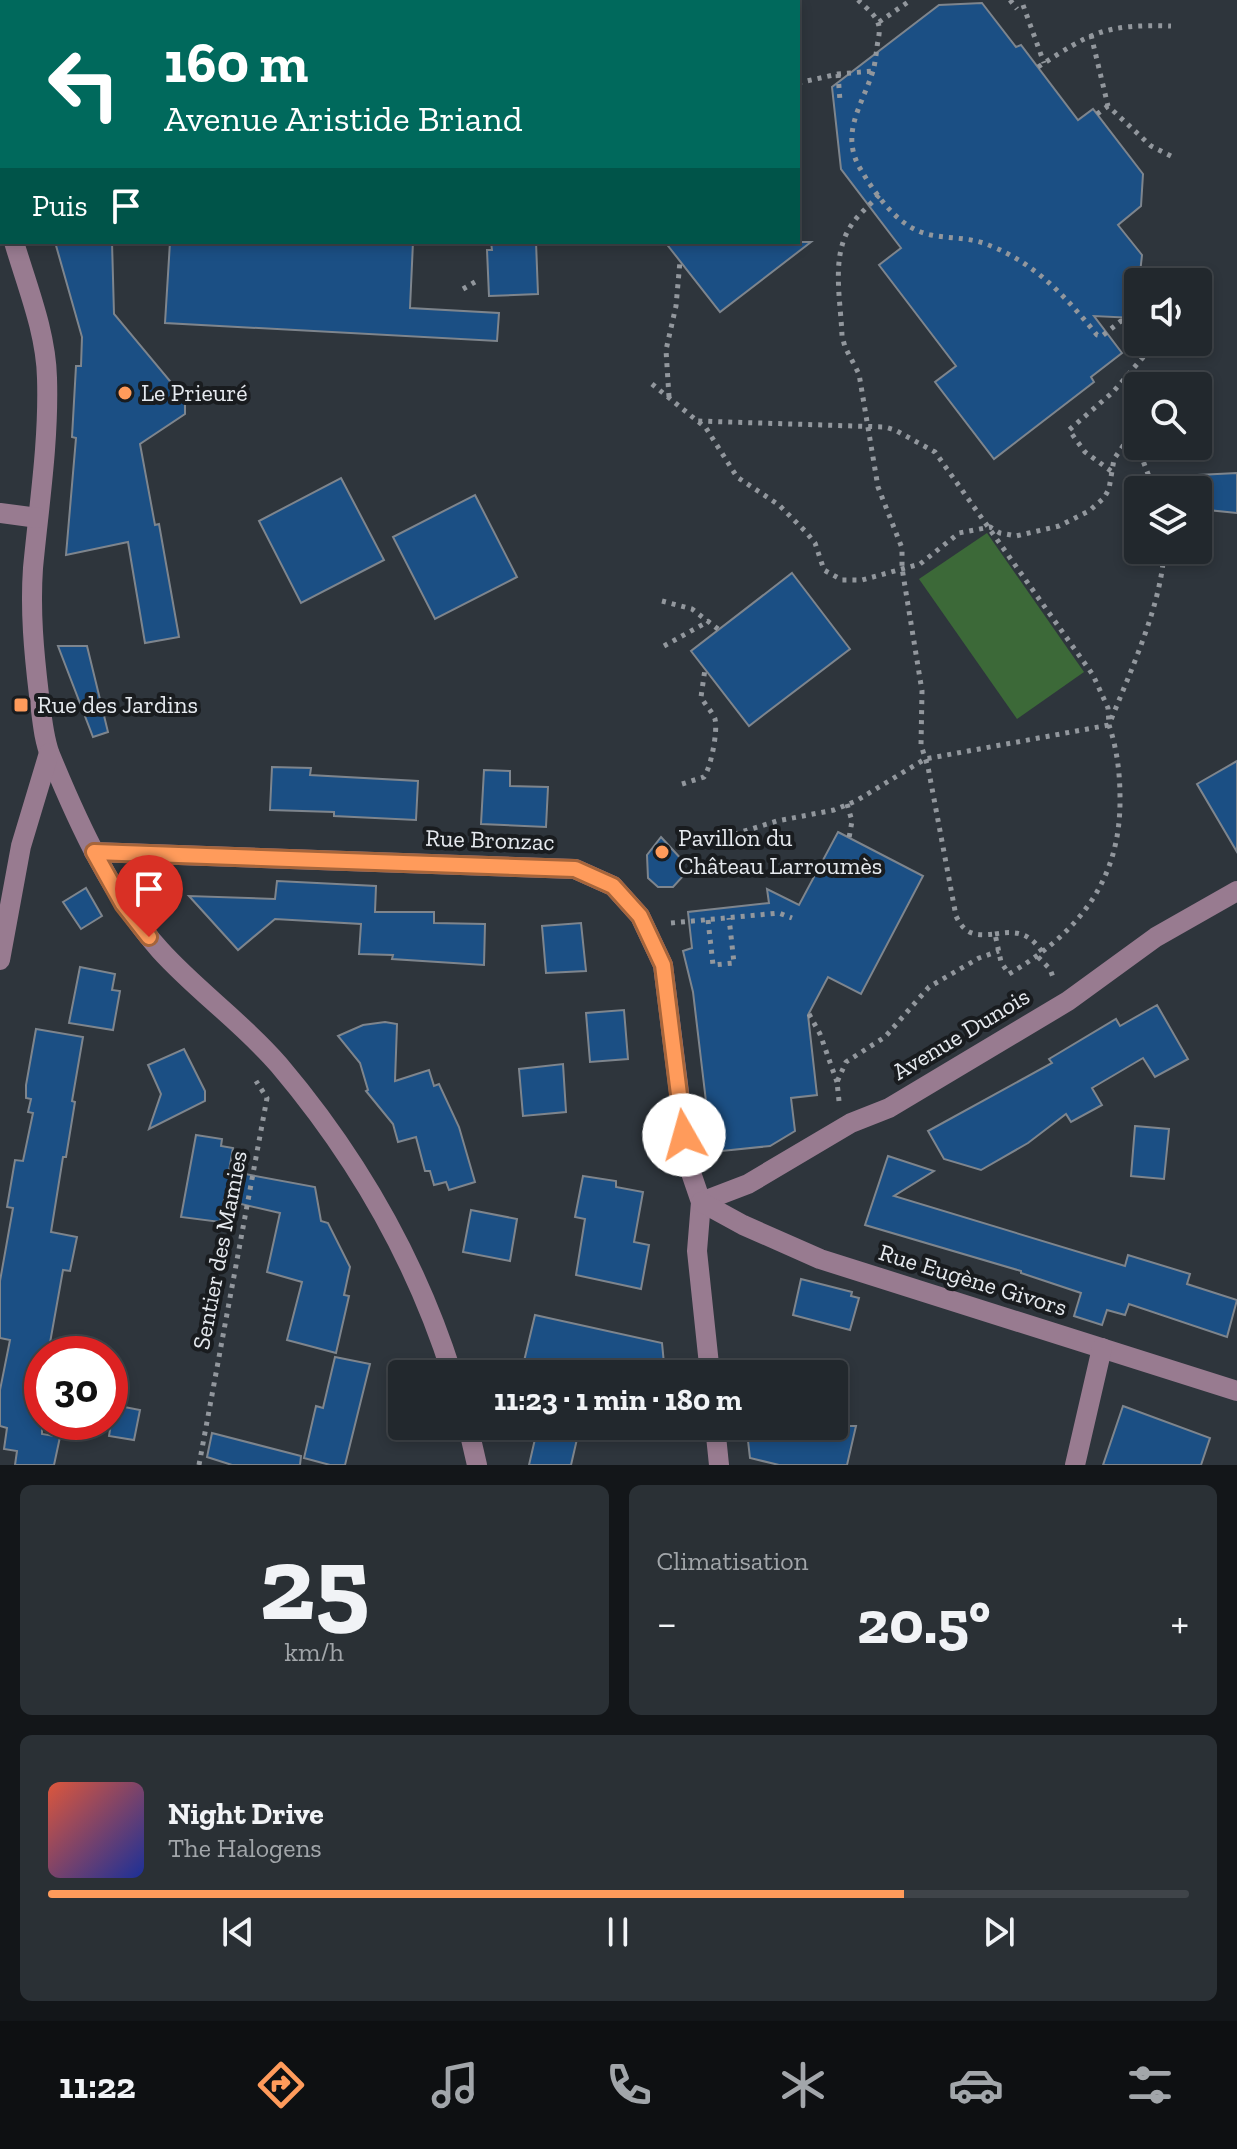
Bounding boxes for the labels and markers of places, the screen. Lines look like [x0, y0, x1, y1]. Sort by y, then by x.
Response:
place label: Le Prieuré [141, 378, 248, 407]
marker: Le Prieuré [116, 384, 134, 402]
place label: Rue des Jardins [37, 690, 198, 719]
marker: Rue des Jardins [12, 696, 30, 714]
place label: Pavillon du Château Larroumès [678, 823, 882, 880]
marker: Pavillon du Château Larroumès [653, 843, 671, 861]
pin [115, 855, 183, 937]

